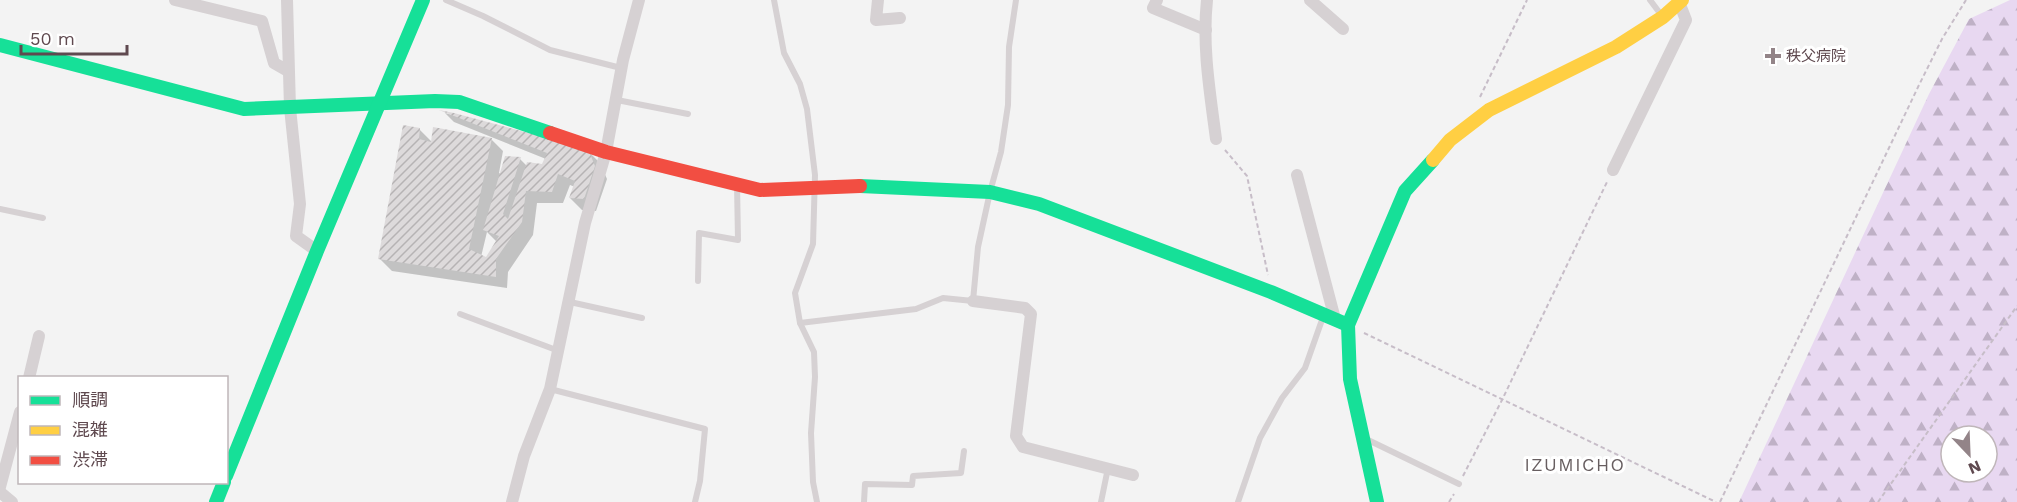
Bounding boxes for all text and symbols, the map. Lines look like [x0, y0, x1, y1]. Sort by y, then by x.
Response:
scale bar [21, 18, 128, 56]
text: 50 m [30, 28, 75, 49]
marker: 秩父病院 [1764, 47, 1782, 65]
place label: 秩父病院 [1786, 47, 1846, 65]
legend [18, 376, 228, 484]
text: 順調 [72, 389, 108, 410]
text: 混雑 [72, 419, 108, 440]
north arrow [1939, 424, 1999, 484]
text: 渋滞 [72, 449, 108, 470]
district label: IZUMICHO [1524, 454, 1626, 475]
text: N [1965, 456, 1984, 478]

